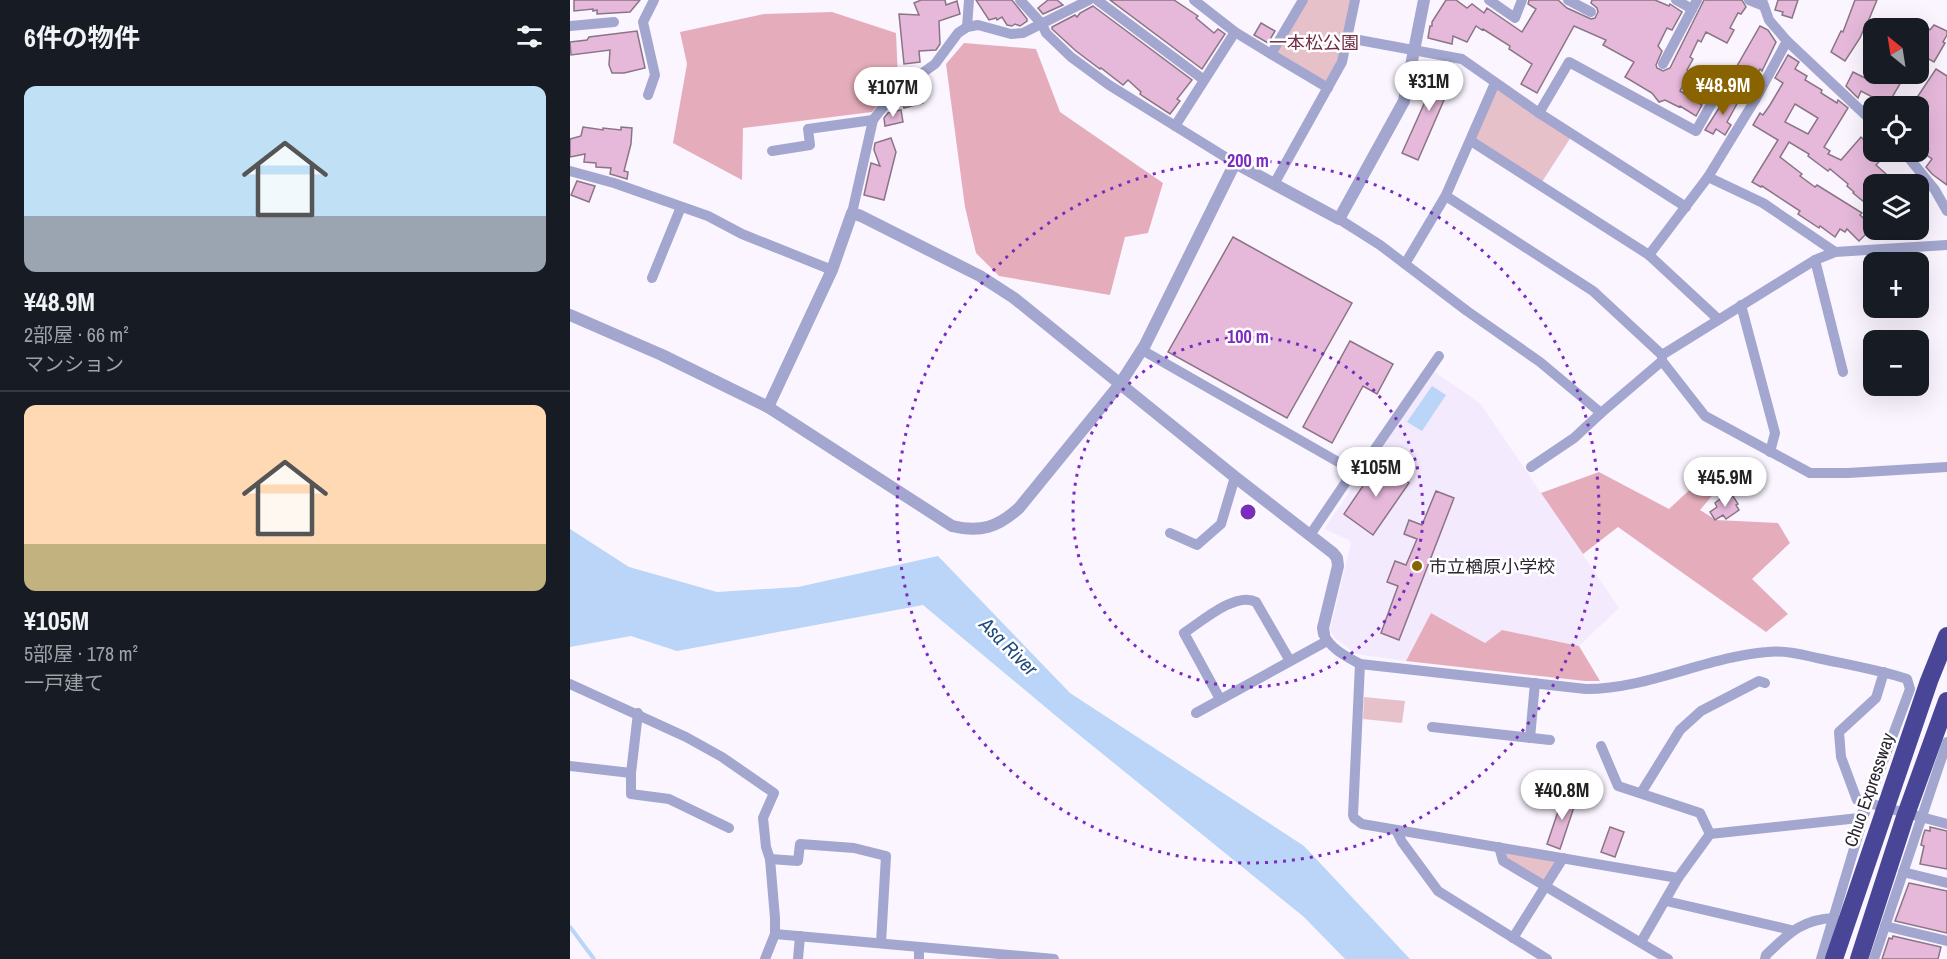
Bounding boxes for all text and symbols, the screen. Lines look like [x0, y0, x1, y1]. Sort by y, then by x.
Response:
north arrow [1863, 18, 1929, 84]
map controls [1863, 18, 1929, 396]
text: 6件の物件 [24, 20, 140, 55]
icon: filters [513, 20, 546, 53]
park label: 一本松公園 [1269, 30, 1359, 55]
pin: ¥31M [1393, 61, 1465, 112]
pin: ¥48.9M [1674, 65, 1772, 116]
pin: ¥107M [851, 67, 935, 118]
text: ¥31M [1408, 67, 1450, 94]
text: ¥48.9M [1696, 71, 1750, 98]
text: ¥107M [868, 73, 918, 100]
button: locate [1863, 96, 1929, 162]
icon: home [231, 125, 339, 233]
text: 200 m [1227, 148, 1269, 173]
button: layers [1863, 174, 1929, 240]
button: + [1863, 252, 1929, 318]
text: ¥48.9M [24, 284, 95, 319]
text: 2部屋 · 66 m² [24, 321, 129, 348]
text: 100 m [1227, 324, 1269, 349]
button: − [1863, 330, 1929, 396]
text: マンション [24, 350, 124, 377]
icon: home [231, 444, 339, 552]
pin: ¥105M [1334, 447, 1418, 498]
text: ¥105M [1351, 453, 1401, 480]
pin: ¥45.9M [1676, 457, 1774, 508]
text: ¥45.9M [1698, 463, 1752, 490]
centre of rings [1238, 502, 1258, 522]
place label: 市立楢原小学校 [1429, 554, 1555, 579]
marker: 市立楢原小学校 [1410, 559, 1424, 573]
text: ¥105M [24, 603, 89, 638]
water label: Asa River [973, 610, 1044, 681]
text: 5部屋 · 178 m² [24, 640, 138, 667]
text: 一戸建て [24, 669, 104, 696]
street label: Chuo Expressway [1838, 729, 1900, 850]
pin: ¥40.8M [1513, 770, 1611, 821]
text: ¥40.8M [1535, 776, 1589, 803]

